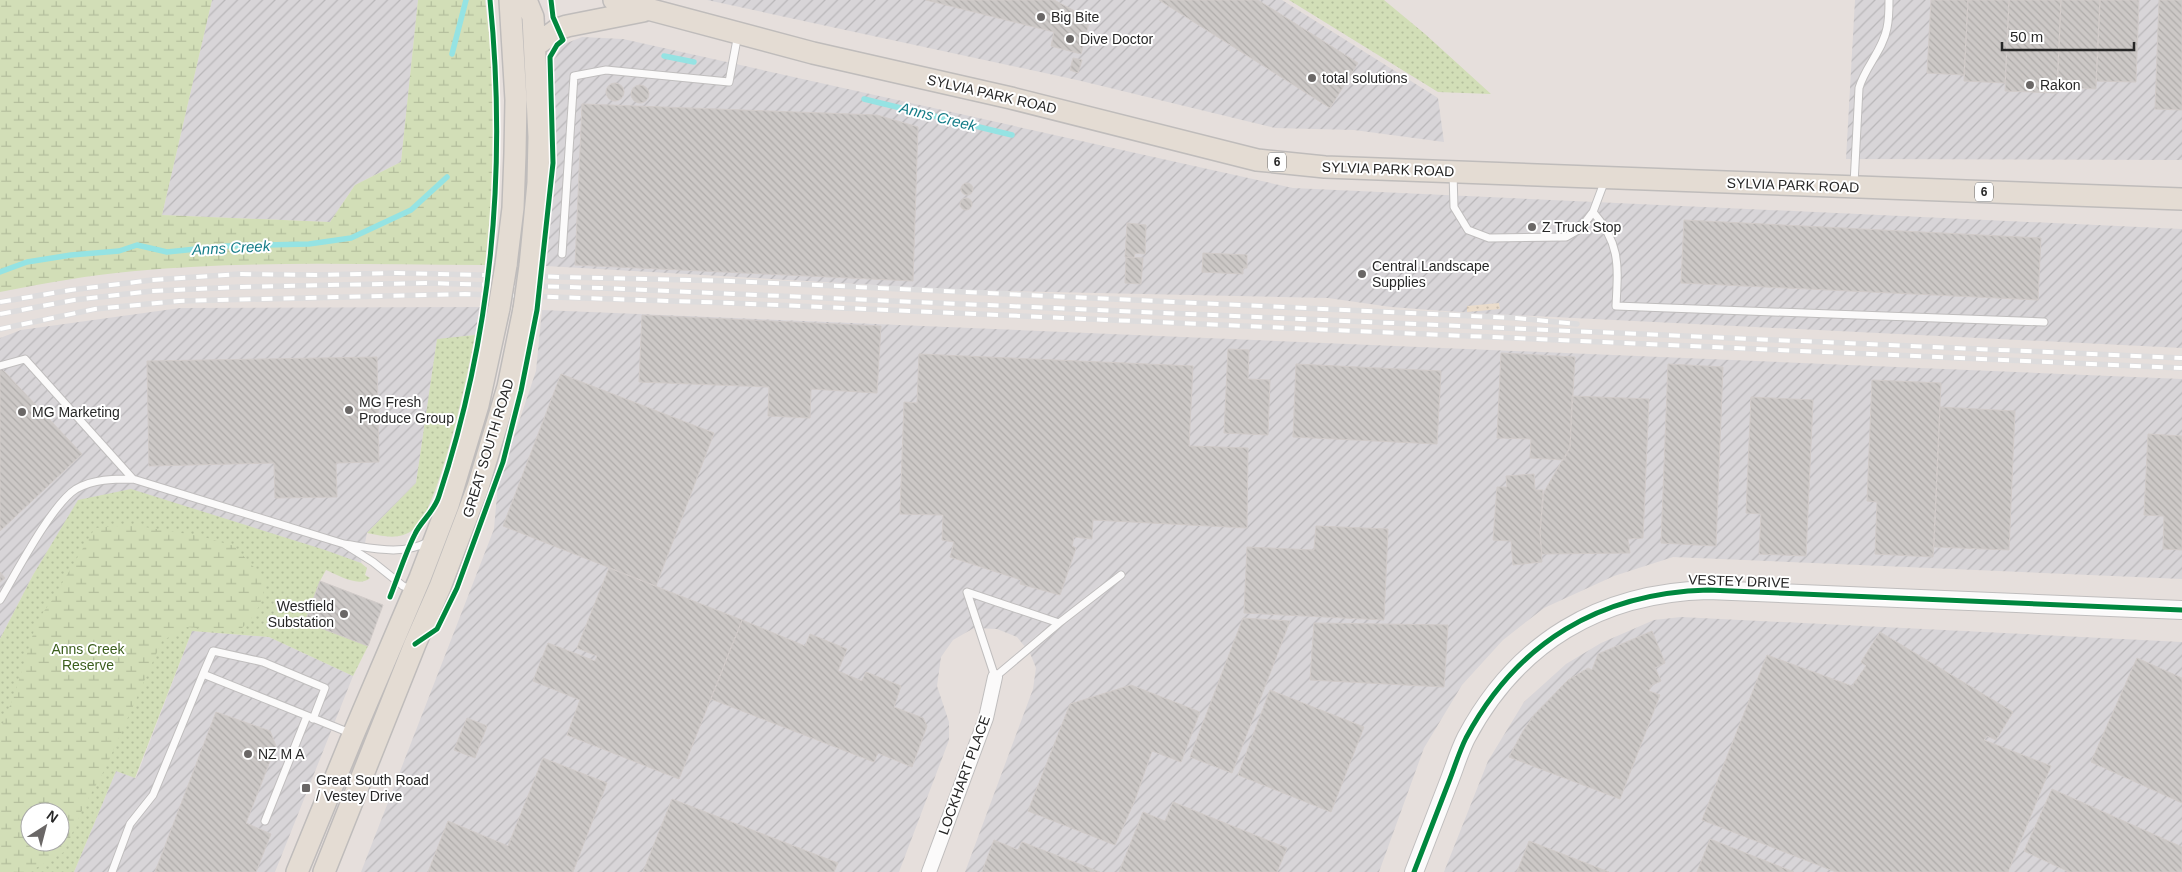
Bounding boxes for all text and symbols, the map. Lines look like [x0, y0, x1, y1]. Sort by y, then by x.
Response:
place label: Big Bite [1051, 9, 1099, 25]
marker: Big Bite [1035, 11, 1047, 23]
scale bar [2002, 20, 2134, 52]
text: 50 m [2010, 28, 2043, 45]
place label: Dive Doctor [1080, 31, 1153, 47]
marker: Dive Doctor [1064, 33, 1076, 45]
place label: total solutions [1322, 70, 1408, 86]
street label: SYLVIA PARK ROAD [926, 71, 1058, 117]
marker: total solutions [1306, 72, 1318, 84]
place label: Rakon [2040, 77, 2080, 93]
marker: Rakon [2024, 79, 2036, 91]
water label: Anns Creek [897, 99, 980, 135]
road number: 6 [1268, 152, 1286, 172]
street label: SYLVIA PARK ROAD [1321, 159, 1455, 179]
street label: SYLVIA PARK ROAD [1726, 175, 1860, 195]
road number: 6 [1975, 182, 1993, 202]
place label: Z Truck Stop [1542, 219, 1622, 235]
marker: Z Truck Stop [1526, 221, 1538, 233]
water label: Anns Creek [190, 237, 272, 258]
place label: Central Landscape Supplies [1372, 258, 1490, 290]
marker: Central Landscape Supplies [1356, 268, 1368, 280]
street label: GREAT SOUTH ROAD [459, 377, 517, 519]
place label: MG Fresh Produce Group [359, 394, 454, 426]
place label: MG Marketing [32, 404, 120, 420]
marker: MG Fresh Produce Group [343, 404, 355, 416]
marker: MG Marketing [16, 406, 28, 418]
street label: VESTEY DRIVE [1688, 571, 1790, 591]
place label: Westfield Substation [268, 598, 334, 630]
marker: Westfield Substation [338, 608, 350, 620]
park label: Anns Creek Reserve [51, 641, 126, 673]
street label: LOCKHART PLACE [935, 713, 993, 837]
place label: NZ M A [258, 746, 305, 762]
marker: NZ M A [242, 748, 254, 760]
place label: Great South Road / Vestey Drive [316, 772, 429, 804]
marker: Great South Road / Vestey Drive [300, 782, 312, 794]
north arrow [20, 802, 70, 852]
text: N [44, 807, 61, 826]

